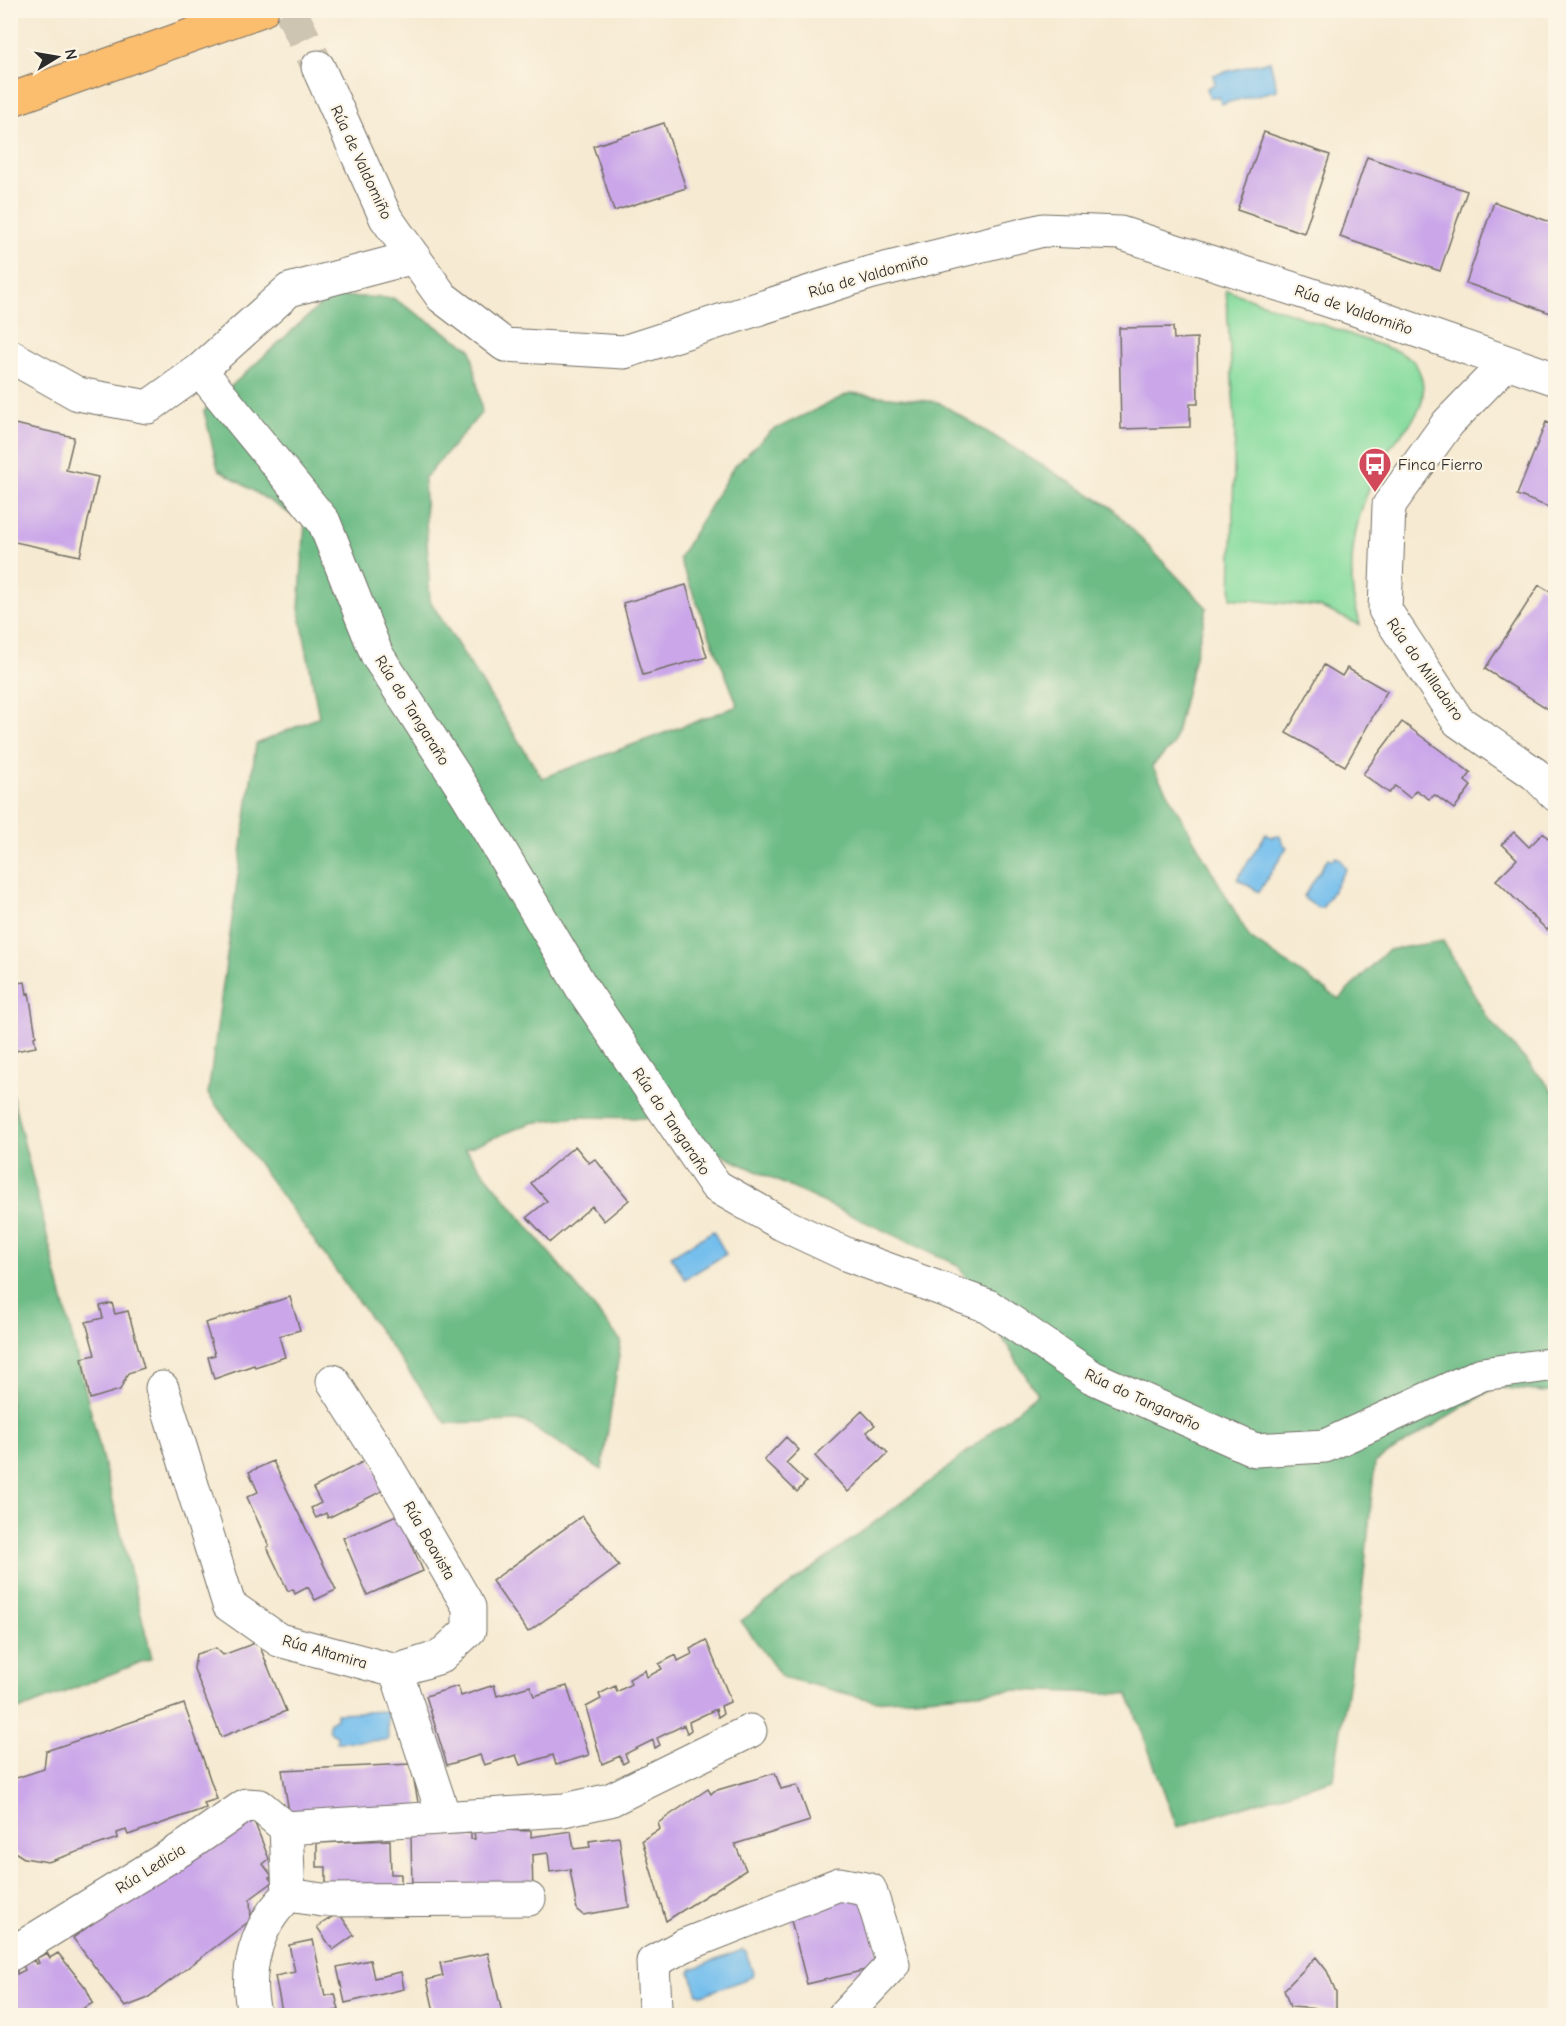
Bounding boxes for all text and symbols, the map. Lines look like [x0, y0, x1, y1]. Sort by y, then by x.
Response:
north arrow [27, 27, 87, 87]
text: N [61, 47, 81, 61]
street label: Rúa de Valdomiño [327, 103, 395, 222]
street label: Rúa de Valdomiño [806, 250, 930, 302]
street label: Rúa de Valdomiño [1292, 281, 1415, 339]
bus stop icon: Finca Fierro [1357, 446, 1393, 493]
place label: Finca Fierro [1398, 456, 1483, 474]
street label: Rúa do Milladoiro [1383, 615, 1467, 724]
street label: Rúa do Tangaraño [371, 652, 453, 769]
street label: Rúa do Tangaraño [629, 1064, 714, 1179]
street label: Rúa do Tangaraño [1082, 1365, 1203, 1435]
street label: Rúa Boavista [400, 1498, 459, 1583]
street label: Rúa Altamira [280, 1631, 369, 1673]
street label: Rúa Ledicia [112, 1840, 189, 1897]

